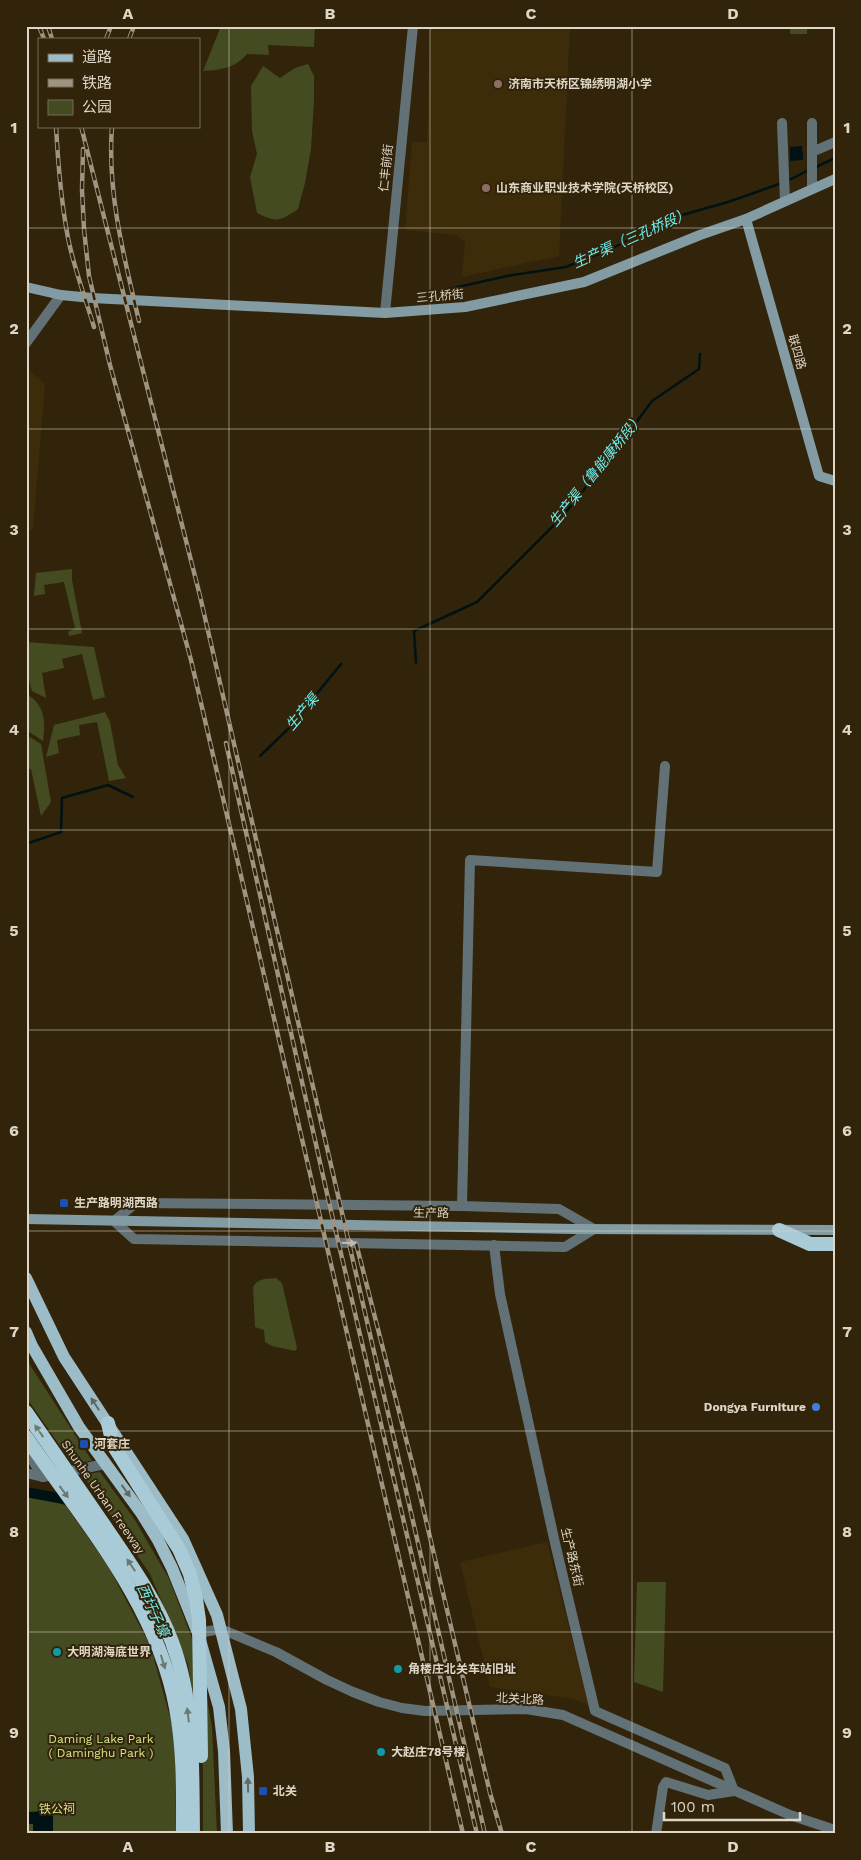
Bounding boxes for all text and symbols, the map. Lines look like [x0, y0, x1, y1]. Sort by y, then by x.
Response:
text: A [123, 4, 134, 23]
text: B [325, 4, 336, 23]
text: C [526, 4, 537, 23]
text: D [727, 4, 739, 23]
legend [38, 38, 200, 128]
text: 道路 [82, 48, 112, 66]
text: 铁路 [82, 74, 112, 92]
place label: 济南市天桥区锦绣明湖小学 [508, 77, 652, 91]
marker: 济南市天桥区锦绣明湖小学 [492, 78, 504, 90]
text: 公园 [82, 98, 112, 116]
text: 1 [11, 118, 17, 137]
text: 1 [844, 118, 850, 137]
street label: 仁丰前街 [377, 143, 395, 193]
place label: 山东商业职业技术学院(天桥校区) [496, 181, 673, 195]
marker: 山东商业职业技术学院(天桥校区) [480, 182, 492, 194]
water label: 生产渠（三孔桥段） [570, 205, 692, 271]
street label: 三孔桥街 [415, 287, 465, 305]
text: 2 [9, 319, 19, 338]
text: 2 [842, 319, 852, 338]
street label: 联四路 [785, 333, 809, 371]
water label: 生产渠（鲁能康桥段） [546, 411, 646, 529]
text: 3 [9, 520, 19, 539]
text: 3 [842, 520, 852, 539]
water label: 生产渠 [282, 689, 323, 733]
text: 4 [9, 720, 19, 739]
text: 4 [842, 720, 852, 739]
text: 5 [9, 921, 19, 940]
text: 5 [842, 921, 852, 940]
text: 6 [9, 1121, 19, 1140]
text: 6 [842, 1121, 852, 1140]
place label: 生产路明湖西路 [74, 1196, 158, 1210]
marker: 生产路明湖西路 [58, 1197, 70, 1209]
street label: 生产路 [413, 1206, 449, 1220]
one-way arrow [341, 1239, 357, 1247]
text: 7 [9, 1322, 19, 1341]
text: 7 [842, 1322, 852, 1341]
one-way arrow [90, 1397, 100, 1411]
place label: Dongya Furniture [704, 1400, 806, 1414]
marker: Dongya Furniture [810, 1401, 822, 1413]
one-way arrow [34, 1424, 44, 1438]
place label: 河套庄 [94, 1437, 130, 1451]
street label: Shunhe Urban Freeway [58, 1438, 148, 1557]
marker: 河套庄 [78, 1438, 90, 1450]
one-way arrow [59, 1485, 69, 1499]
one-way arrow [120, 1485, 130, 1498]
text: 8 [9, 1522, 19, 1541]
text: 8 [842, 1522, 852, 1541]
street label: 生产路东街 [558, 1526, 586, 1588]
one-way arrow [126, 1558, 136, 1572]
water label: 西圩子壕 [134, 1581, 173, 1641]
place label: 大明湖海底世界 [67, 1645, 151, 1659]
marker: 大明湖海底世界 [51, 1646, 63, 1658]
one-way arrow [160, 1654, 167, 1669]
place label: 角楼庄北关车站旧址 [408, 1662, 516, 1676]
marker: 角楼庄北关车站旧址 [392, 1663, 404, 1675]
street label: 北关北路 [496, 1691, 544, 1707]
one-way arrow [184, 1707, 192, 1723]
text: 9 [9, 1723, 19, 1742]
text: 9 [842, 1723, 852, 1742]
park label: Daming Lake Park ( Daminghu Park ) [48, 1732, 154, 1760]
place label: 大赵庄78号楼 [391, 1745, 466, 1759]
marker: 大赵庄78号楼 [375, 1746, 387, 1758]
one-way arrow [244, 1777, 252, 1793]
place label: 北关 [273, 1784, 297, 1798]
marker: 北关 [257, 1785, 269, 1797]
scale bar [664, 1790, 800, 1822]
text: 100 m [671, 1798, 715, 1816]
park label: 铁公祠 [39, 1802, 75, 1816]
text: A [123, 1837, 134, 1856]
text: B [325, 1837, 336, 1856]
text: C [526, 1837, 537, 1856]
text: D [727, 1837, 739, 1856]

